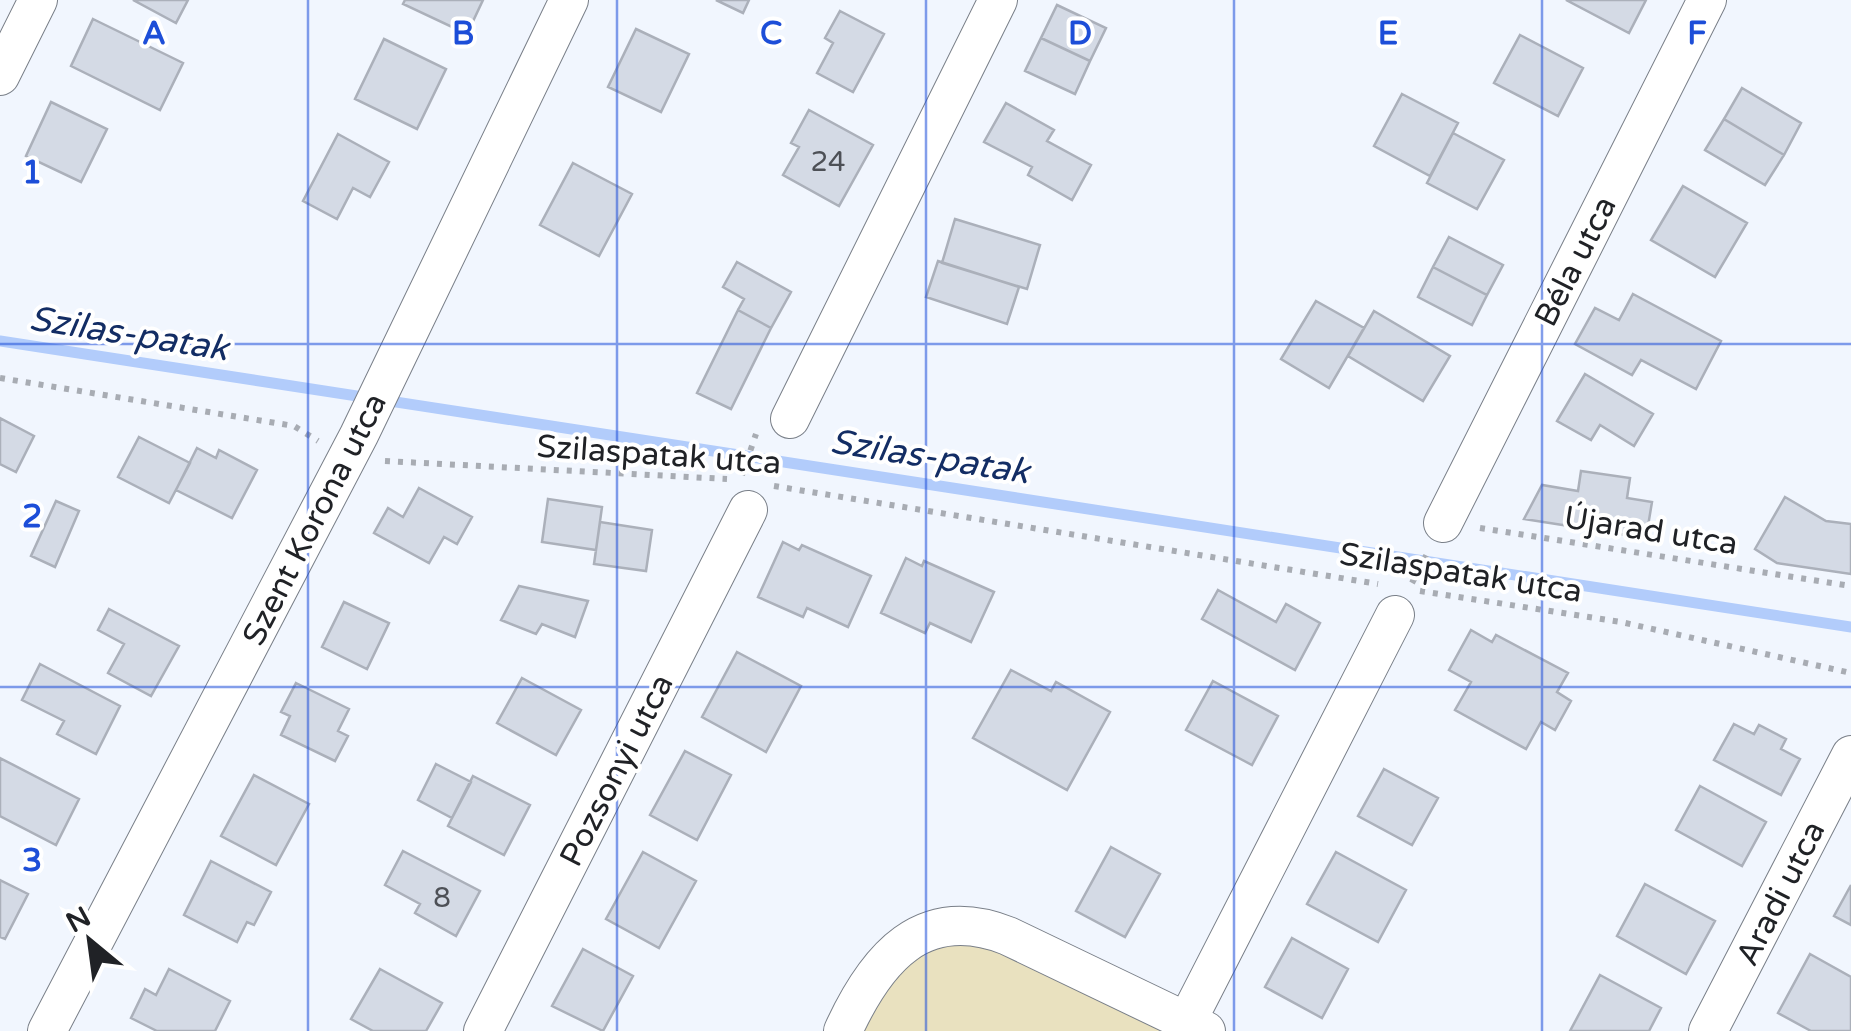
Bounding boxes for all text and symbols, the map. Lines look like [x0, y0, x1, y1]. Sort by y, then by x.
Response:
text: A [142, 15, 166, 53]
text: B [452, 15, 474, 53]
text: C [760, 15, 782, 53]
text: D [1068, 15, 1092, 53]
text: E [1378, 15, 1398, 53]
text: F [1687, 15, 1707, 53]
house number: 24 [810, 145, 846, 179]
text: 1 [22, 154, 42, 192]
street label: Béla utca [1527, 190, 1625, 333]
water label: Szilas-patak [26, 298, 234, 371]
street label: Szent Korona utca [235, 387, 395, 652]
water label: Szilas-patak [827, 421, 1035, 494]
street label: Szilaspatak utca [535, 427, 783, 483]
text: 2 [22, 498, 42, 536]
street label: Újarad utca [1561, 498, 1740, 563]
street label: Szilaspatak utca [1337, 535, 1585, 611]
street label: Pozsonyi utca [552, 668, 682, 873]
street label: Aradi utca [1728, 815, 1833, 972]
text: 3 [22, 842, 42, 880]
house number: 8 [433, 881, 451, 915]
north arrow [40, 891, 140, 991]
text: N [60, 900, 96, 940]

